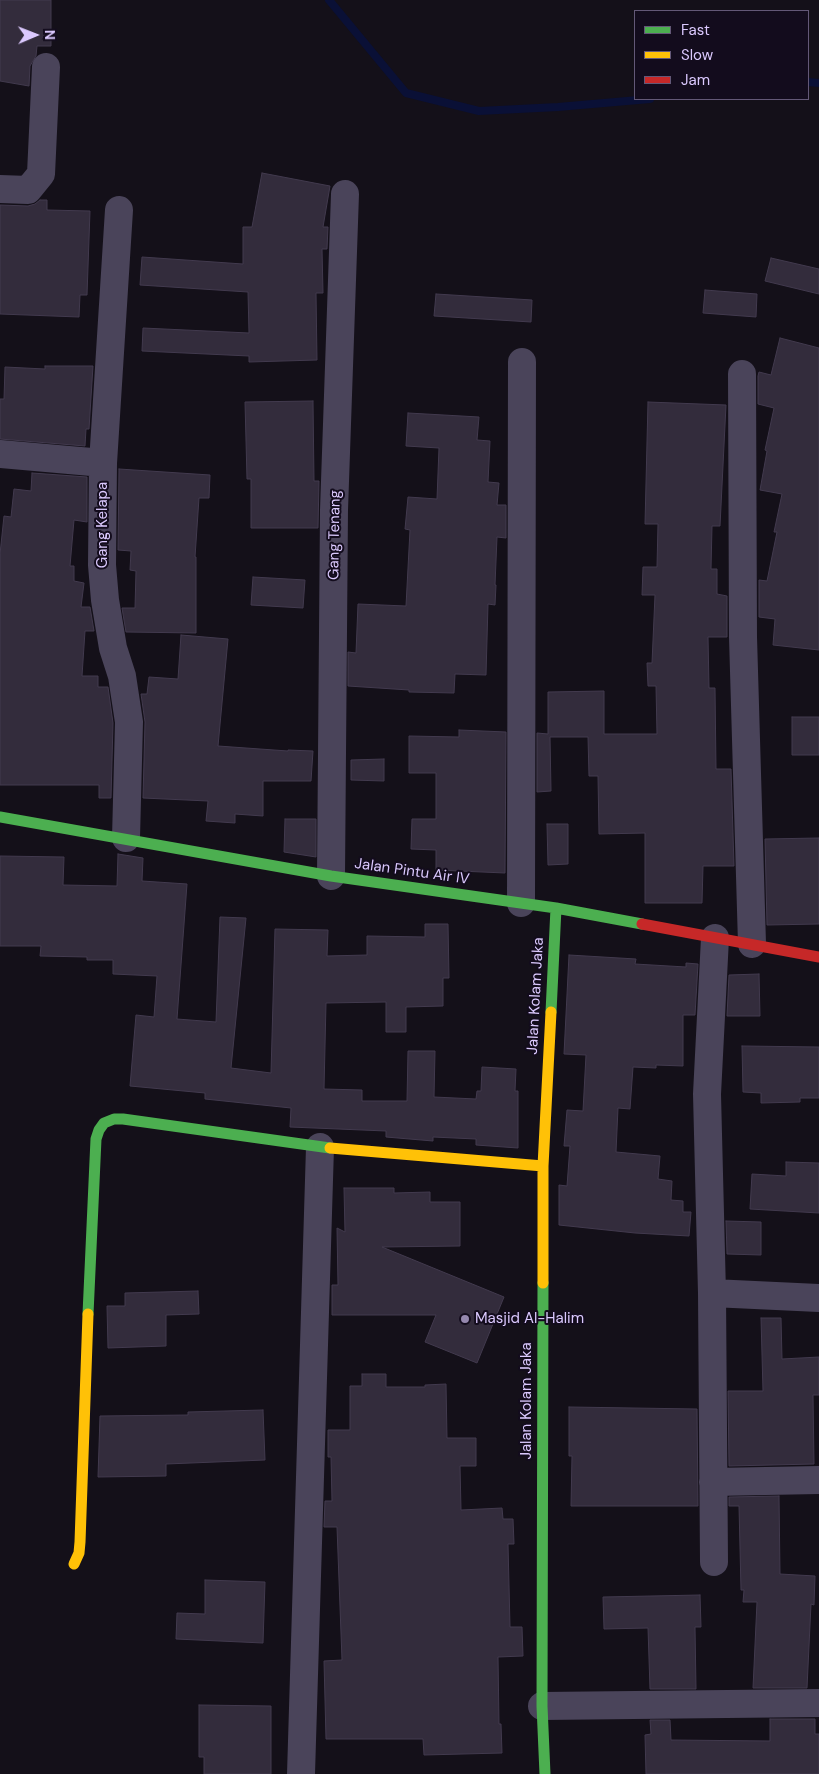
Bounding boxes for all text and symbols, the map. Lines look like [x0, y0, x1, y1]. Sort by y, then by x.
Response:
north arrow [10, 10, 60, 60]
legend [634, 10, 809, 100]
text: Fast [681, 20, 710, 40]
text: N [41, 29, 59, 40]
text: Slow [681, 45, 713, 65]
text: Jam [681, 70, 710, 90]
street label: Gang Kelapa [94, 482, 112, 568]
street label: Gang Tenang [325, 490, 345, 580]
street label: Jalan Pintu Air IV [353, 855, 471, 889]
street label: Jalan Kolam Jaka [524, 937, 548, 1055]
place label: Masjid Al-Halim [475, 1310, 584, 1328]
marker: Masjid Al-Halim [459, 1313, 471, 1325]
street label: Jalan Kolam Jaka [518, 1342, 536, 1460]

